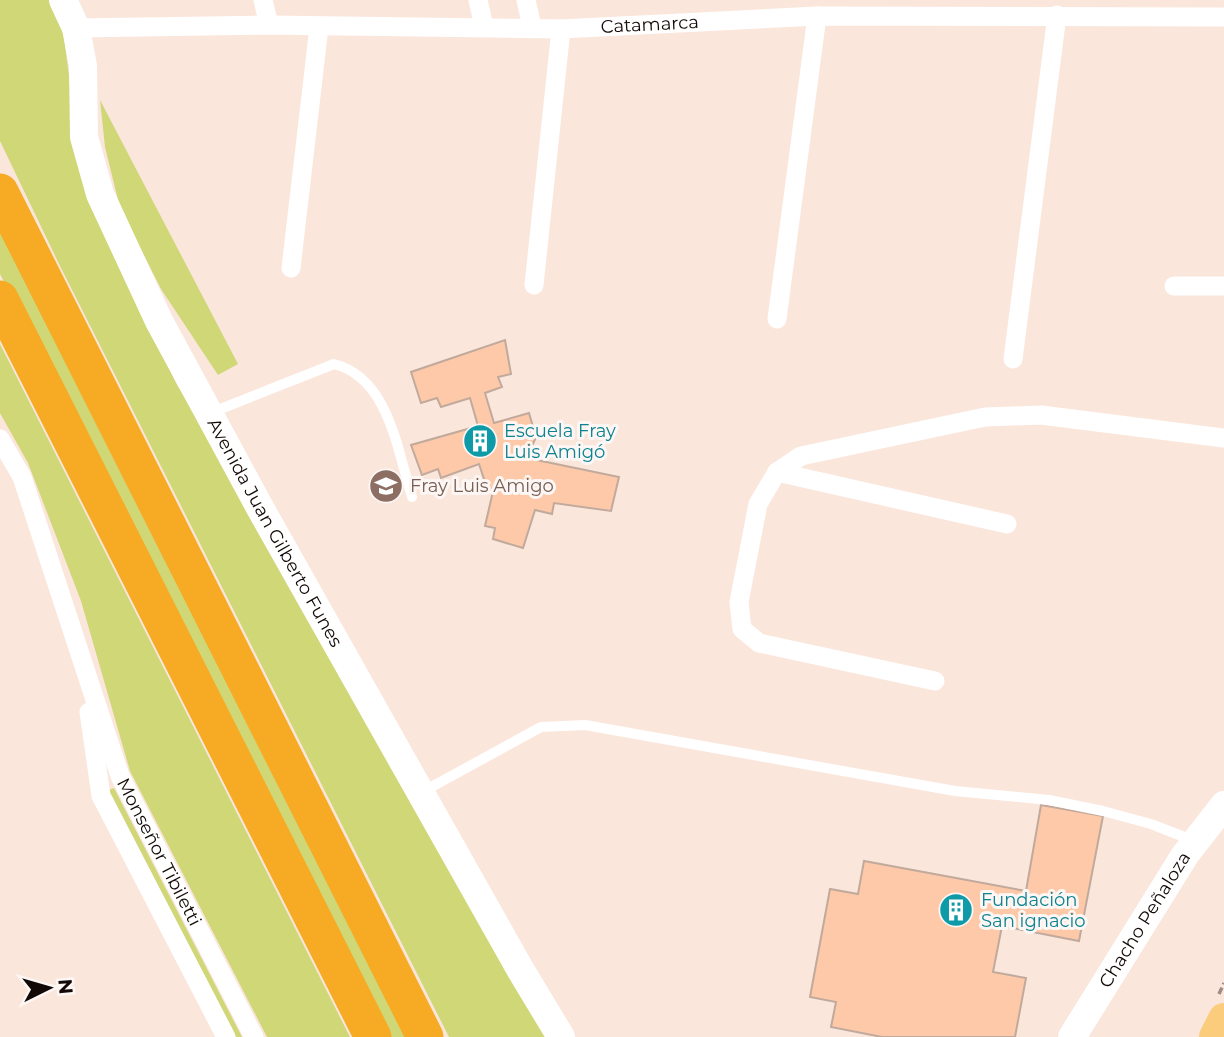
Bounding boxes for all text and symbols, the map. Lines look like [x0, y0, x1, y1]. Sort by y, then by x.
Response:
street label: Catamarca [600, 11, 699, 38]
street label: Avenida Juan Gilberto Funes [203, 414, 347, 651]
place label: Escuela Fray Luis Amigó [504, 420, 616, 463]
building icon: Escuela Fray Luis Amigó [461, 422, 499, 460]
school or university icon: Fray Luis Amigo [367, 467, 405, 505]
place label: Fray Luis Amigo [410, 475, 554, 497]
street label: Monseñor Tibiletti [112, 775, 206, 930]
street label: Chacho Peñaloza [1094, 848, 1195, 992]
place label: Fundación San ignacio [981, 889, 1086, 932]
building icon: Fundación San ignacio [937, 891, 975, 929]
north arrow [14, 953, 84, 1023]
text: N [53, 978, 78, 995]

